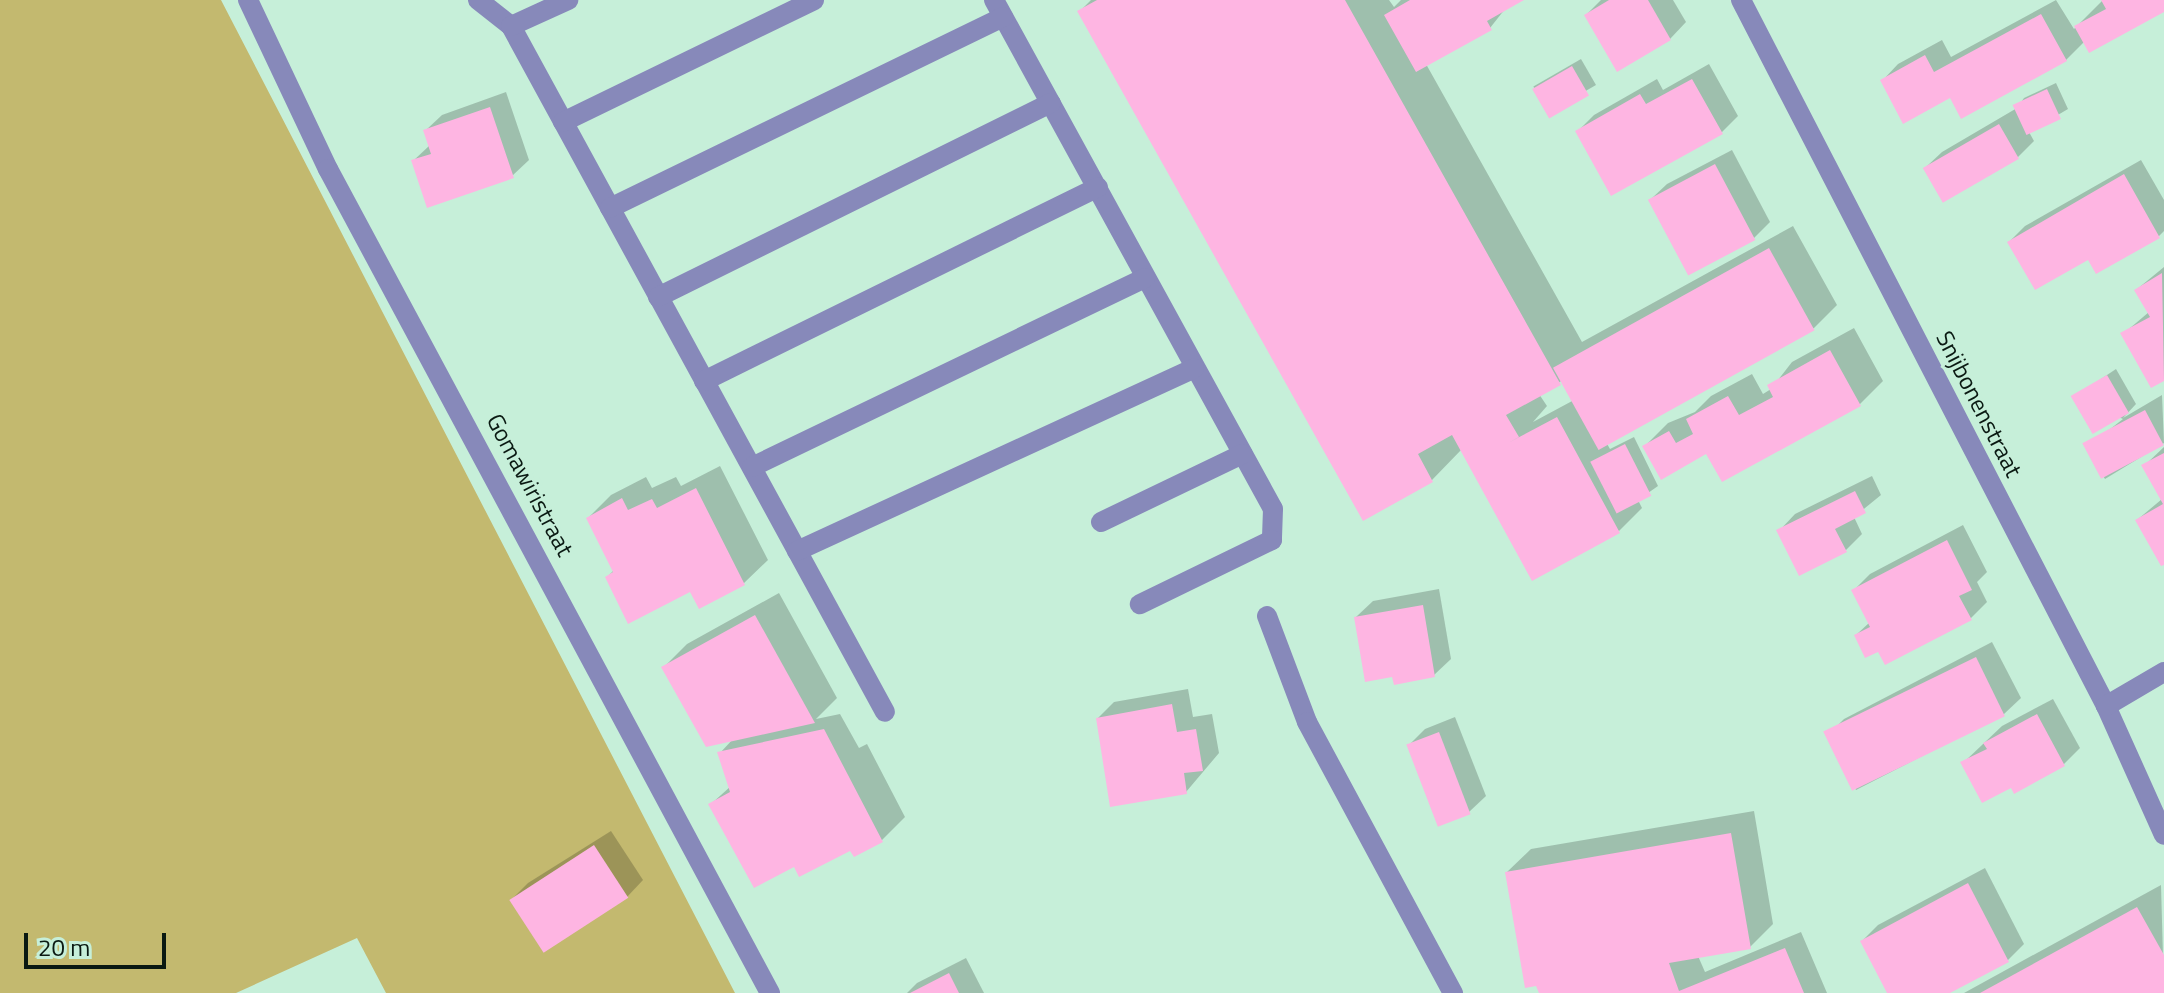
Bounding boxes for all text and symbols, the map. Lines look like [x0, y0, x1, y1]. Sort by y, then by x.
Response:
street label: Snijbonenstraat [1930, 326, 2028, 482]
street label: Gomawiristraat [480, 409, 580, 561]
scale bar [28, 917, 170, 967]
text: 20 m [38, 929, 90, 965]

